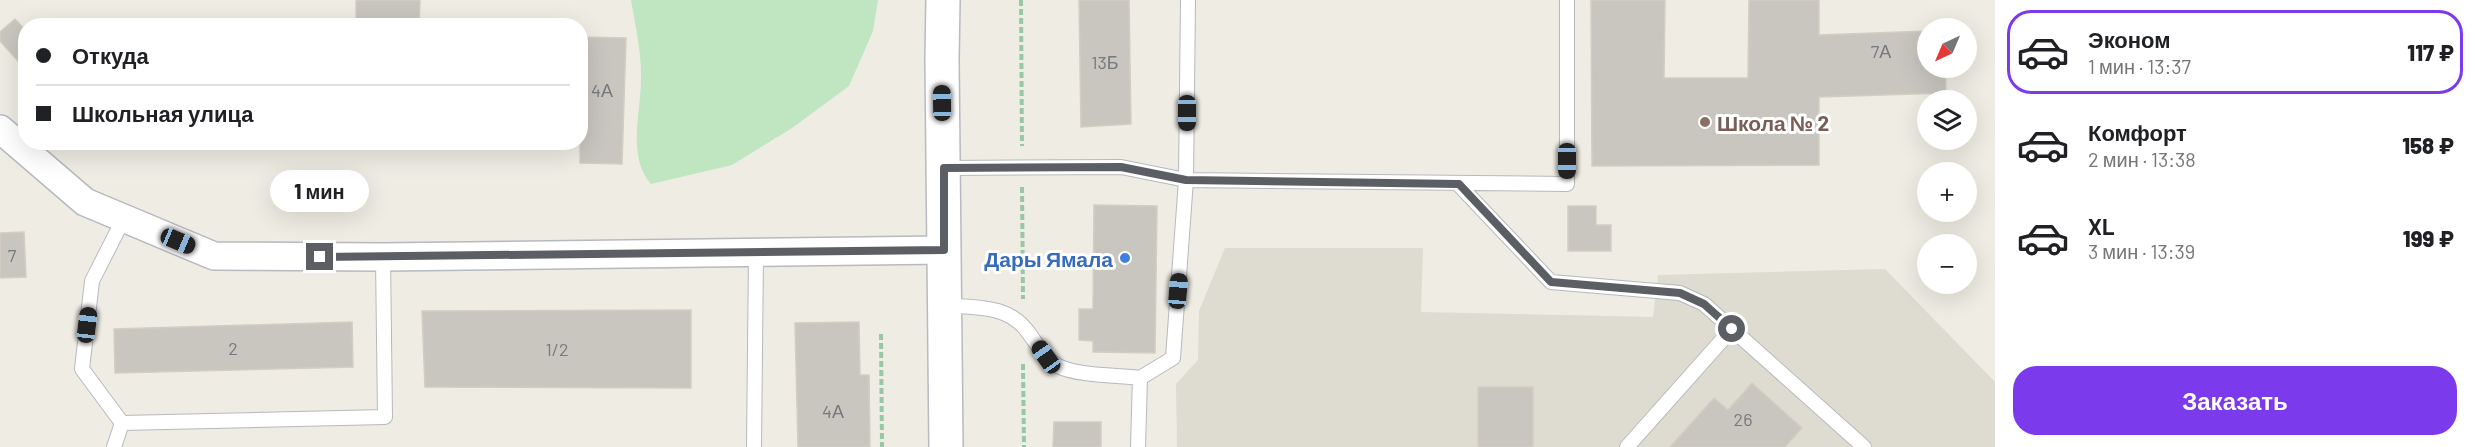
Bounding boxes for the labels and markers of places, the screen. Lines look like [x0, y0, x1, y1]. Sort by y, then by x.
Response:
place label: Школа № 2 [1717, 110, 1829, 135]
marker: Школа № 2 [1698, 115, 1712, 129]
place label: Дары Ямала [984, 246, 1113, 271]
marker: Дары Ямала [1118, 251, 1132, 265]

